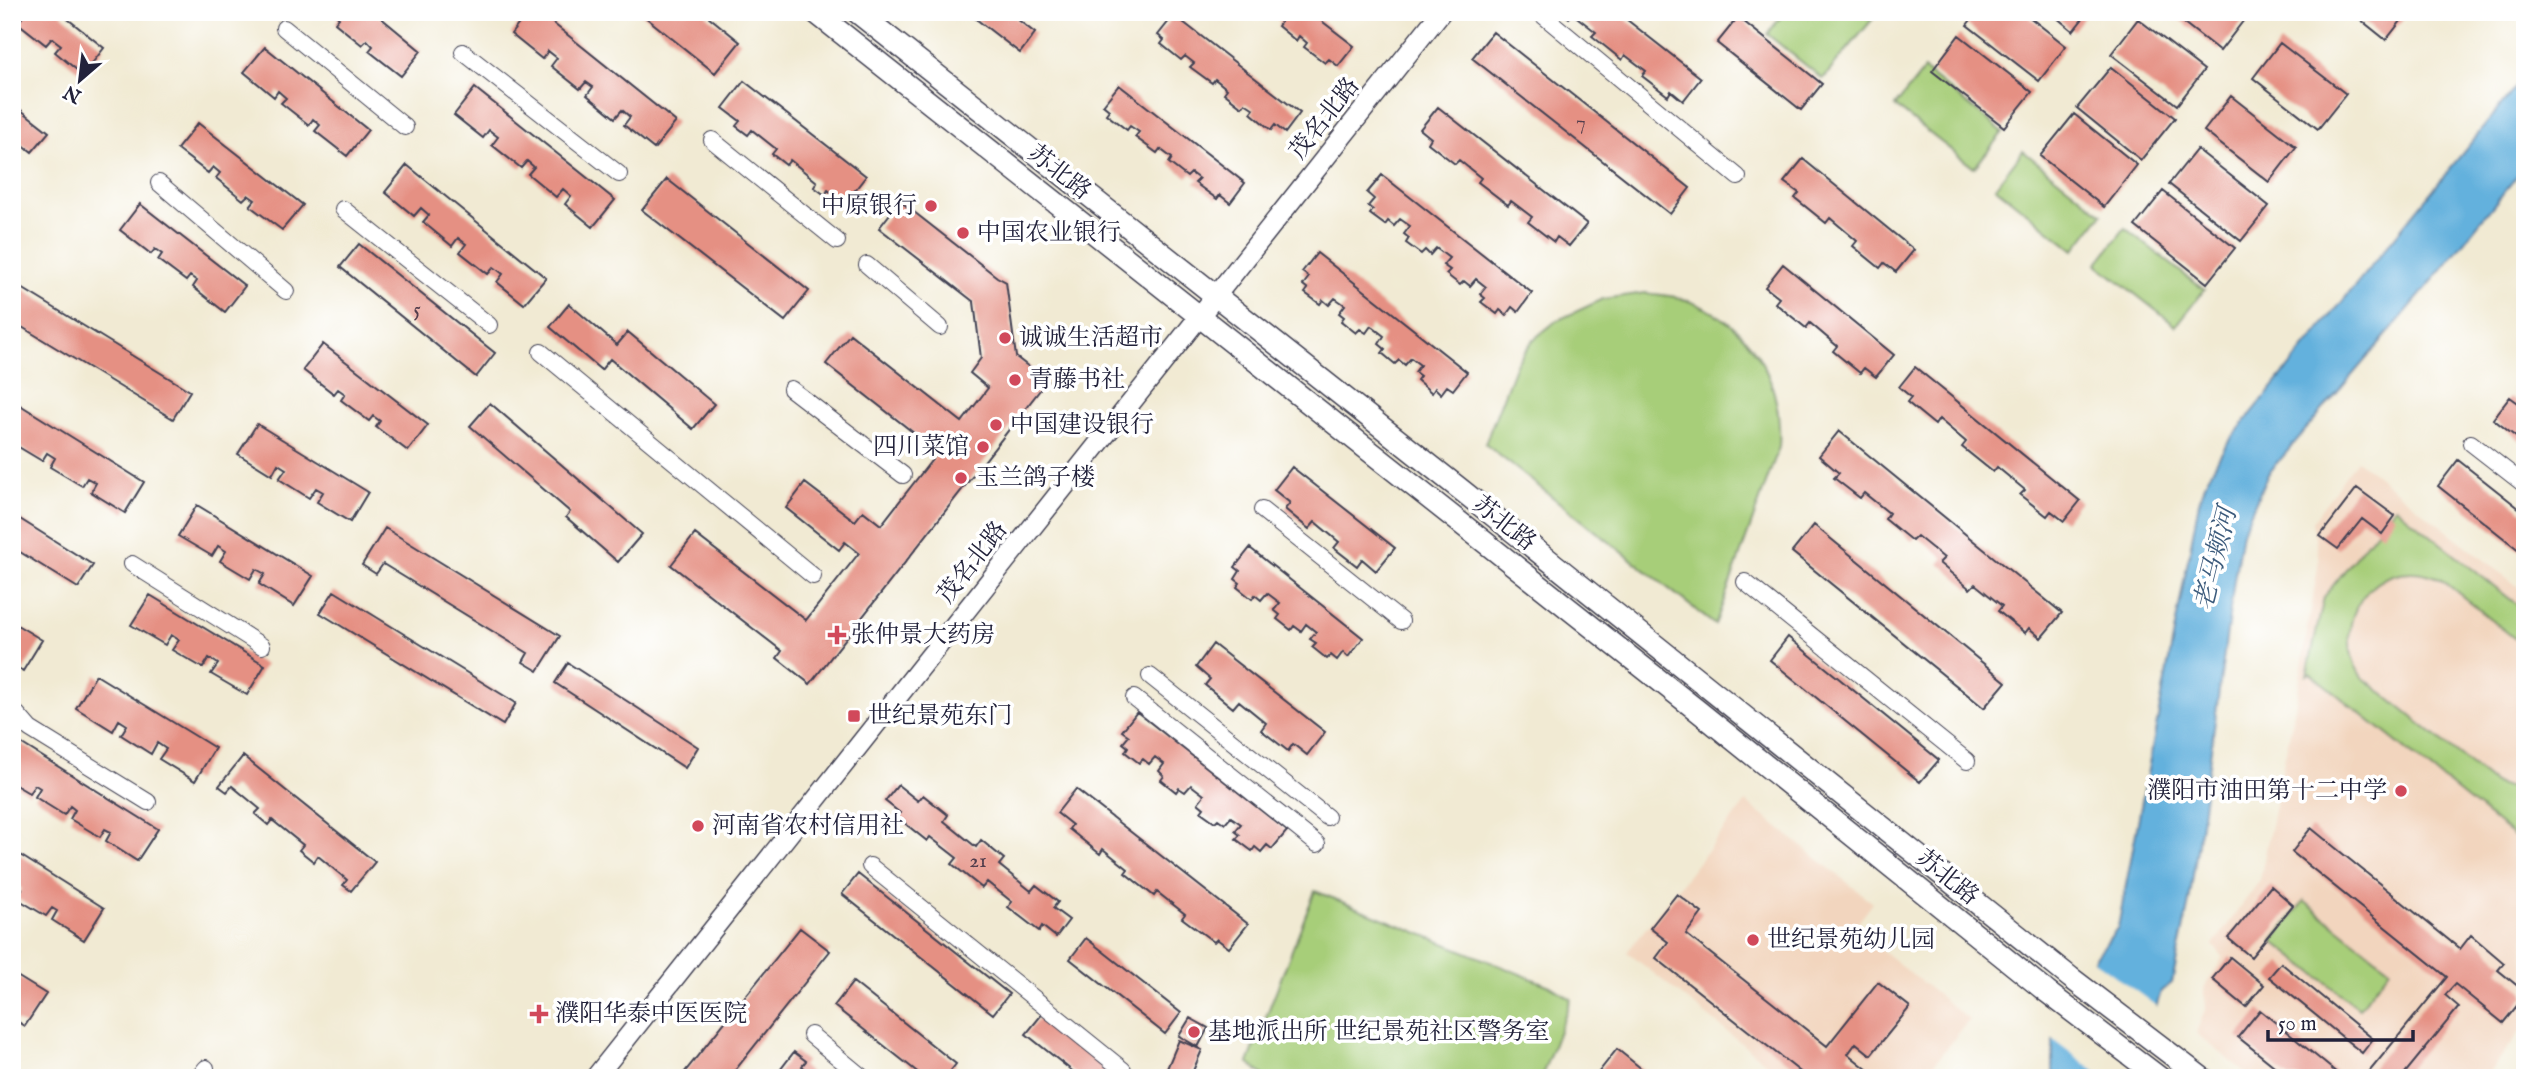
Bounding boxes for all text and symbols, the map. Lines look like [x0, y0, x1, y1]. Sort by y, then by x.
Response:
north arrow [46, 46, 116, 116]
street label: 茂名北路 [1283, 72, 1367, 166]
text: N [60, 79, 87, 108]
house number: 7 [1576, 110, 1586, 137]
street label: 苏北路 [1021, 139, 1097, 207]
place label: 中原银行 [821, 191, 917, 222]
marker: 中原银行 [923, 198, 939, 214]
place label: 中国农业银行 [977, 218, 1121, 249]
marker: 中国农业银行 [955, 225, 971, 241]
house number: 5 [413, 297, 421, 324]
place label: 诚诚生活超市 [1019, 323, 1163, 354]
marker: 诚诚生活超市 [997, 330, 1013, 346]
place label: 青藤书社 [1029, 365, 1125, 396]
marker: 青藤书社 [1007, 372, 1023, 388]
place label: 中国建设银行 [1010, 410, 1154, 441]
marker: 中国建设银行 [988, 417, 1004, 433]
place label: 四川菜馆 [873, 432, 969, 463]
marker: 四川菜馆 [975, 439, 991, 455]
place label: 玉兰鸽子楼 [975, 463, 1095, 494]
marker: 玉兰鸽子楼 [953, 470, 969, 486]
street label: 苏北路 [1466, 490, 1542, 558]
water label: 老马颊河 [2187, 501, 2246, 613]
street label: 茂名北路 [931, 516, 1015, 610]
place label: 张仲景大药房 [851, 620, 995, 651]
marker: 张仲景大药房 [829, 627, 845, 643]
place label: 世纪景苑东门 [868, 701, 1012, 732]
marker: 世纪景苑东门 [846, 708, 862, 724]
place label: 濮阳市油田第十二中学 [2147, 776, 2387, 807]
marker: 濮阳市油田第十二中学 [2393, 783, 2409, 799]
place label: 河南省农村信用社 [712, 811, 904, 842]
marker: 河南省农村信用社 [690, 818, 706, 834]
street label: 苏北路 [1909, 843, 1985, 913]
house number: 21 [969, 848, 987, 875]
place label: 世纪景苑幼儿园 [1767, 925, 1935, 956]
marker: 世纪景苑幼儿园 [1745, 932, 1761, 948]
place label: 濮阳华泰中医医院 [555, 999, 747, 1030]
scale bar [2268, 999, 2413, 1043]
marker: 濮阳华泰中医医院 [529, 1004, 549, 1024]
text: 50 m [2278, 1011, 2317, 1038]
place label: 基地派出所 世纪景苑社区警务室 [1208, 1017, 1549, 1048]
marker: 基地派出所 世纪景苑社区警务室 [1186, 1024, 1202, 1040]

